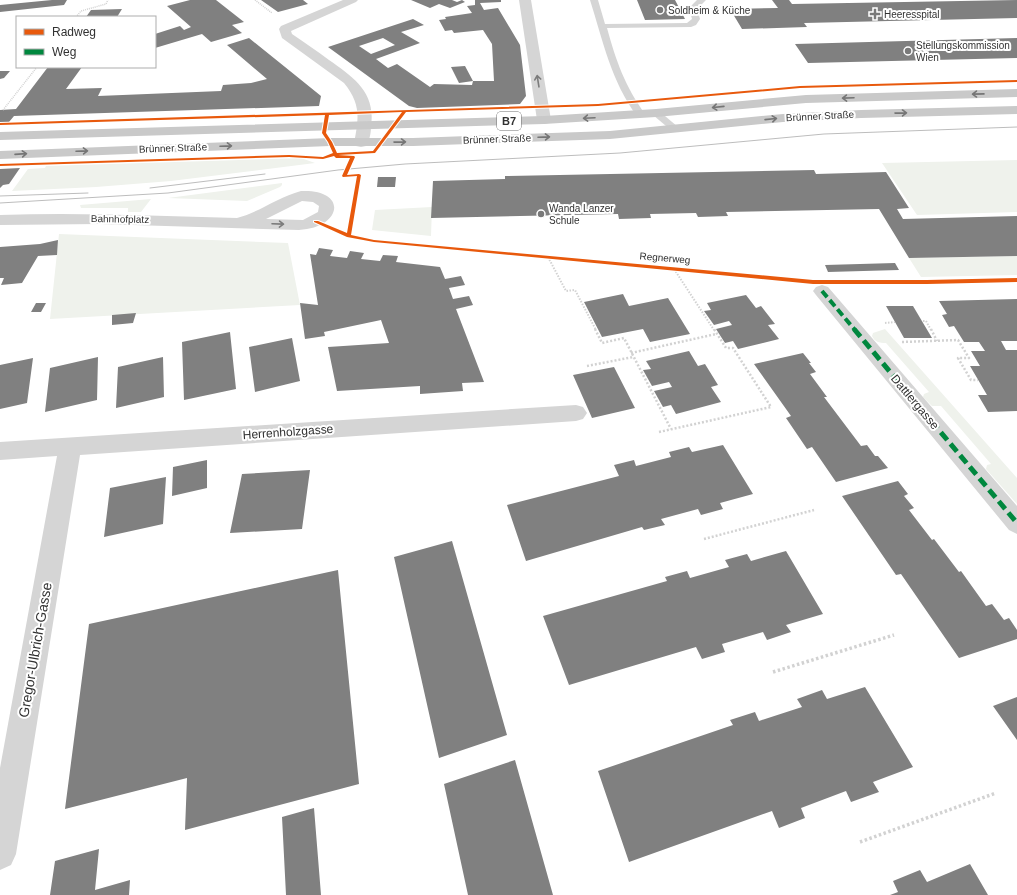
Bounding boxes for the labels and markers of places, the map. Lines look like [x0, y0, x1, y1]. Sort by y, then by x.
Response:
marker: Soldheim & Küche [655, 5, 665, 15]
place label: Soldheim & Küche [668, 5, 751, 16]
marker: Heeresspital [869, 8, 881, 20]
place label: Heeresspital [884, 9, 940, 20]
place label: Stellungskommission Wien [916, 40, 1010, 63]
marker: Stellungskommission Wien [903, 46, 913, 56]
place label: Wanda Lanzer Schule [549, 203, 614, 226]
marker: Wanda Lanzer Schule [536, 209, 546, 219]

